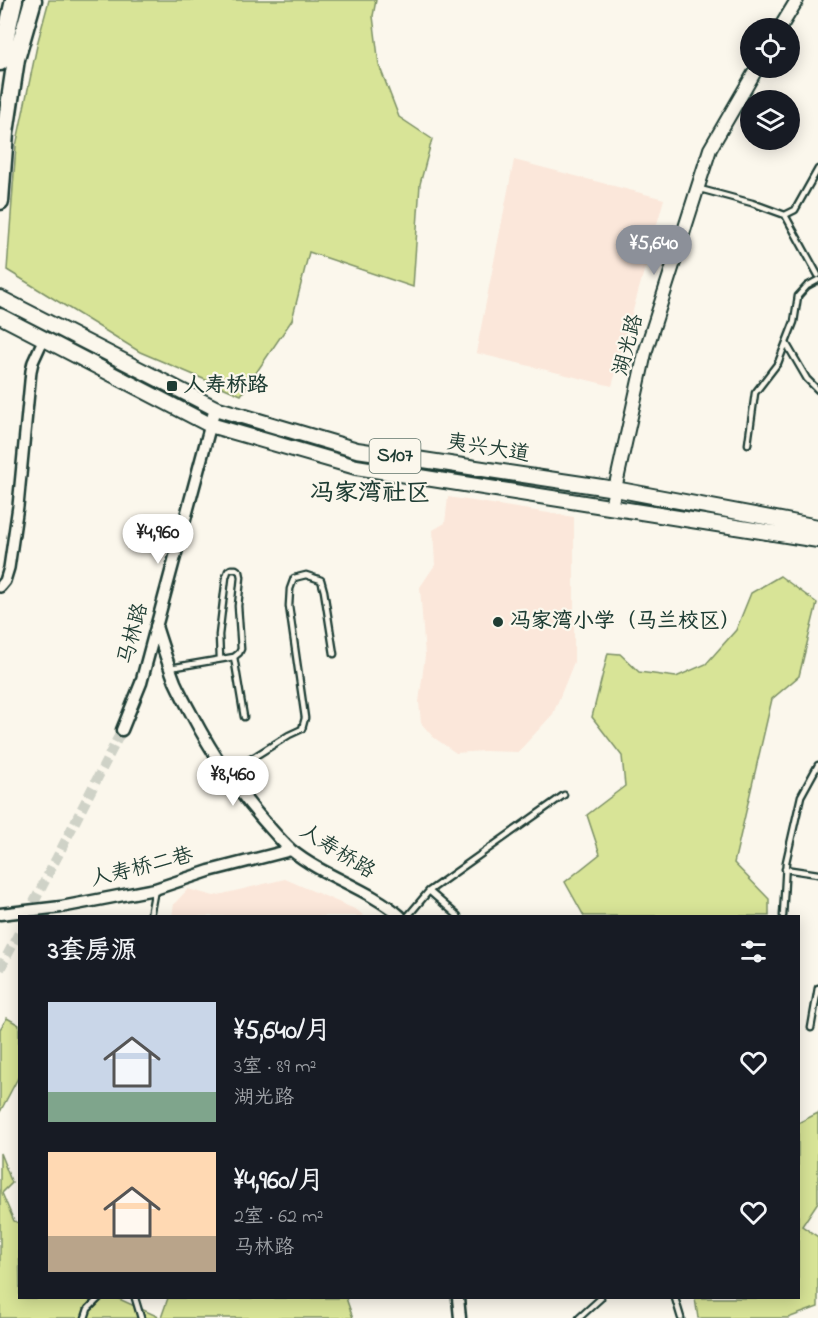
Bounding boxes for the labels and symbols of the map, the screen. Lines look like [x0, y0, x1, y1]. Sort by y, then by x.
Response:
pin: ¥5,640 [605, 225, 703, 276]
street label: 湖光路 [606, 311, 652, 379]
place label: 人寿桥路 [184, 371, 268, 401]
marker: 人寿桥路 [165, 379, 179, 393]
street label: 夷兴大道 [444, 428, 532, 470]
road number: S107 [370, 439, 420, 473]
district label: 冯家湾社区 [310, 477, 430, 512]
pin: ¥4,960 [109, 514, 207, 565]
street label: 马林路 [111, 600, 157, 668]
place label: 冯家湾小学（马兰校区） [510, 607, 741, 637]
marker: 冯家湾小学（马兰校区） [491, 615, 505, 629]
pin: ¥8,460 [184, 756, 282, 807]
street label: 人寿桥路 [293, 817, 381, 887]
street label: 人寿桥二巷 [87, 841, 197, 895]

